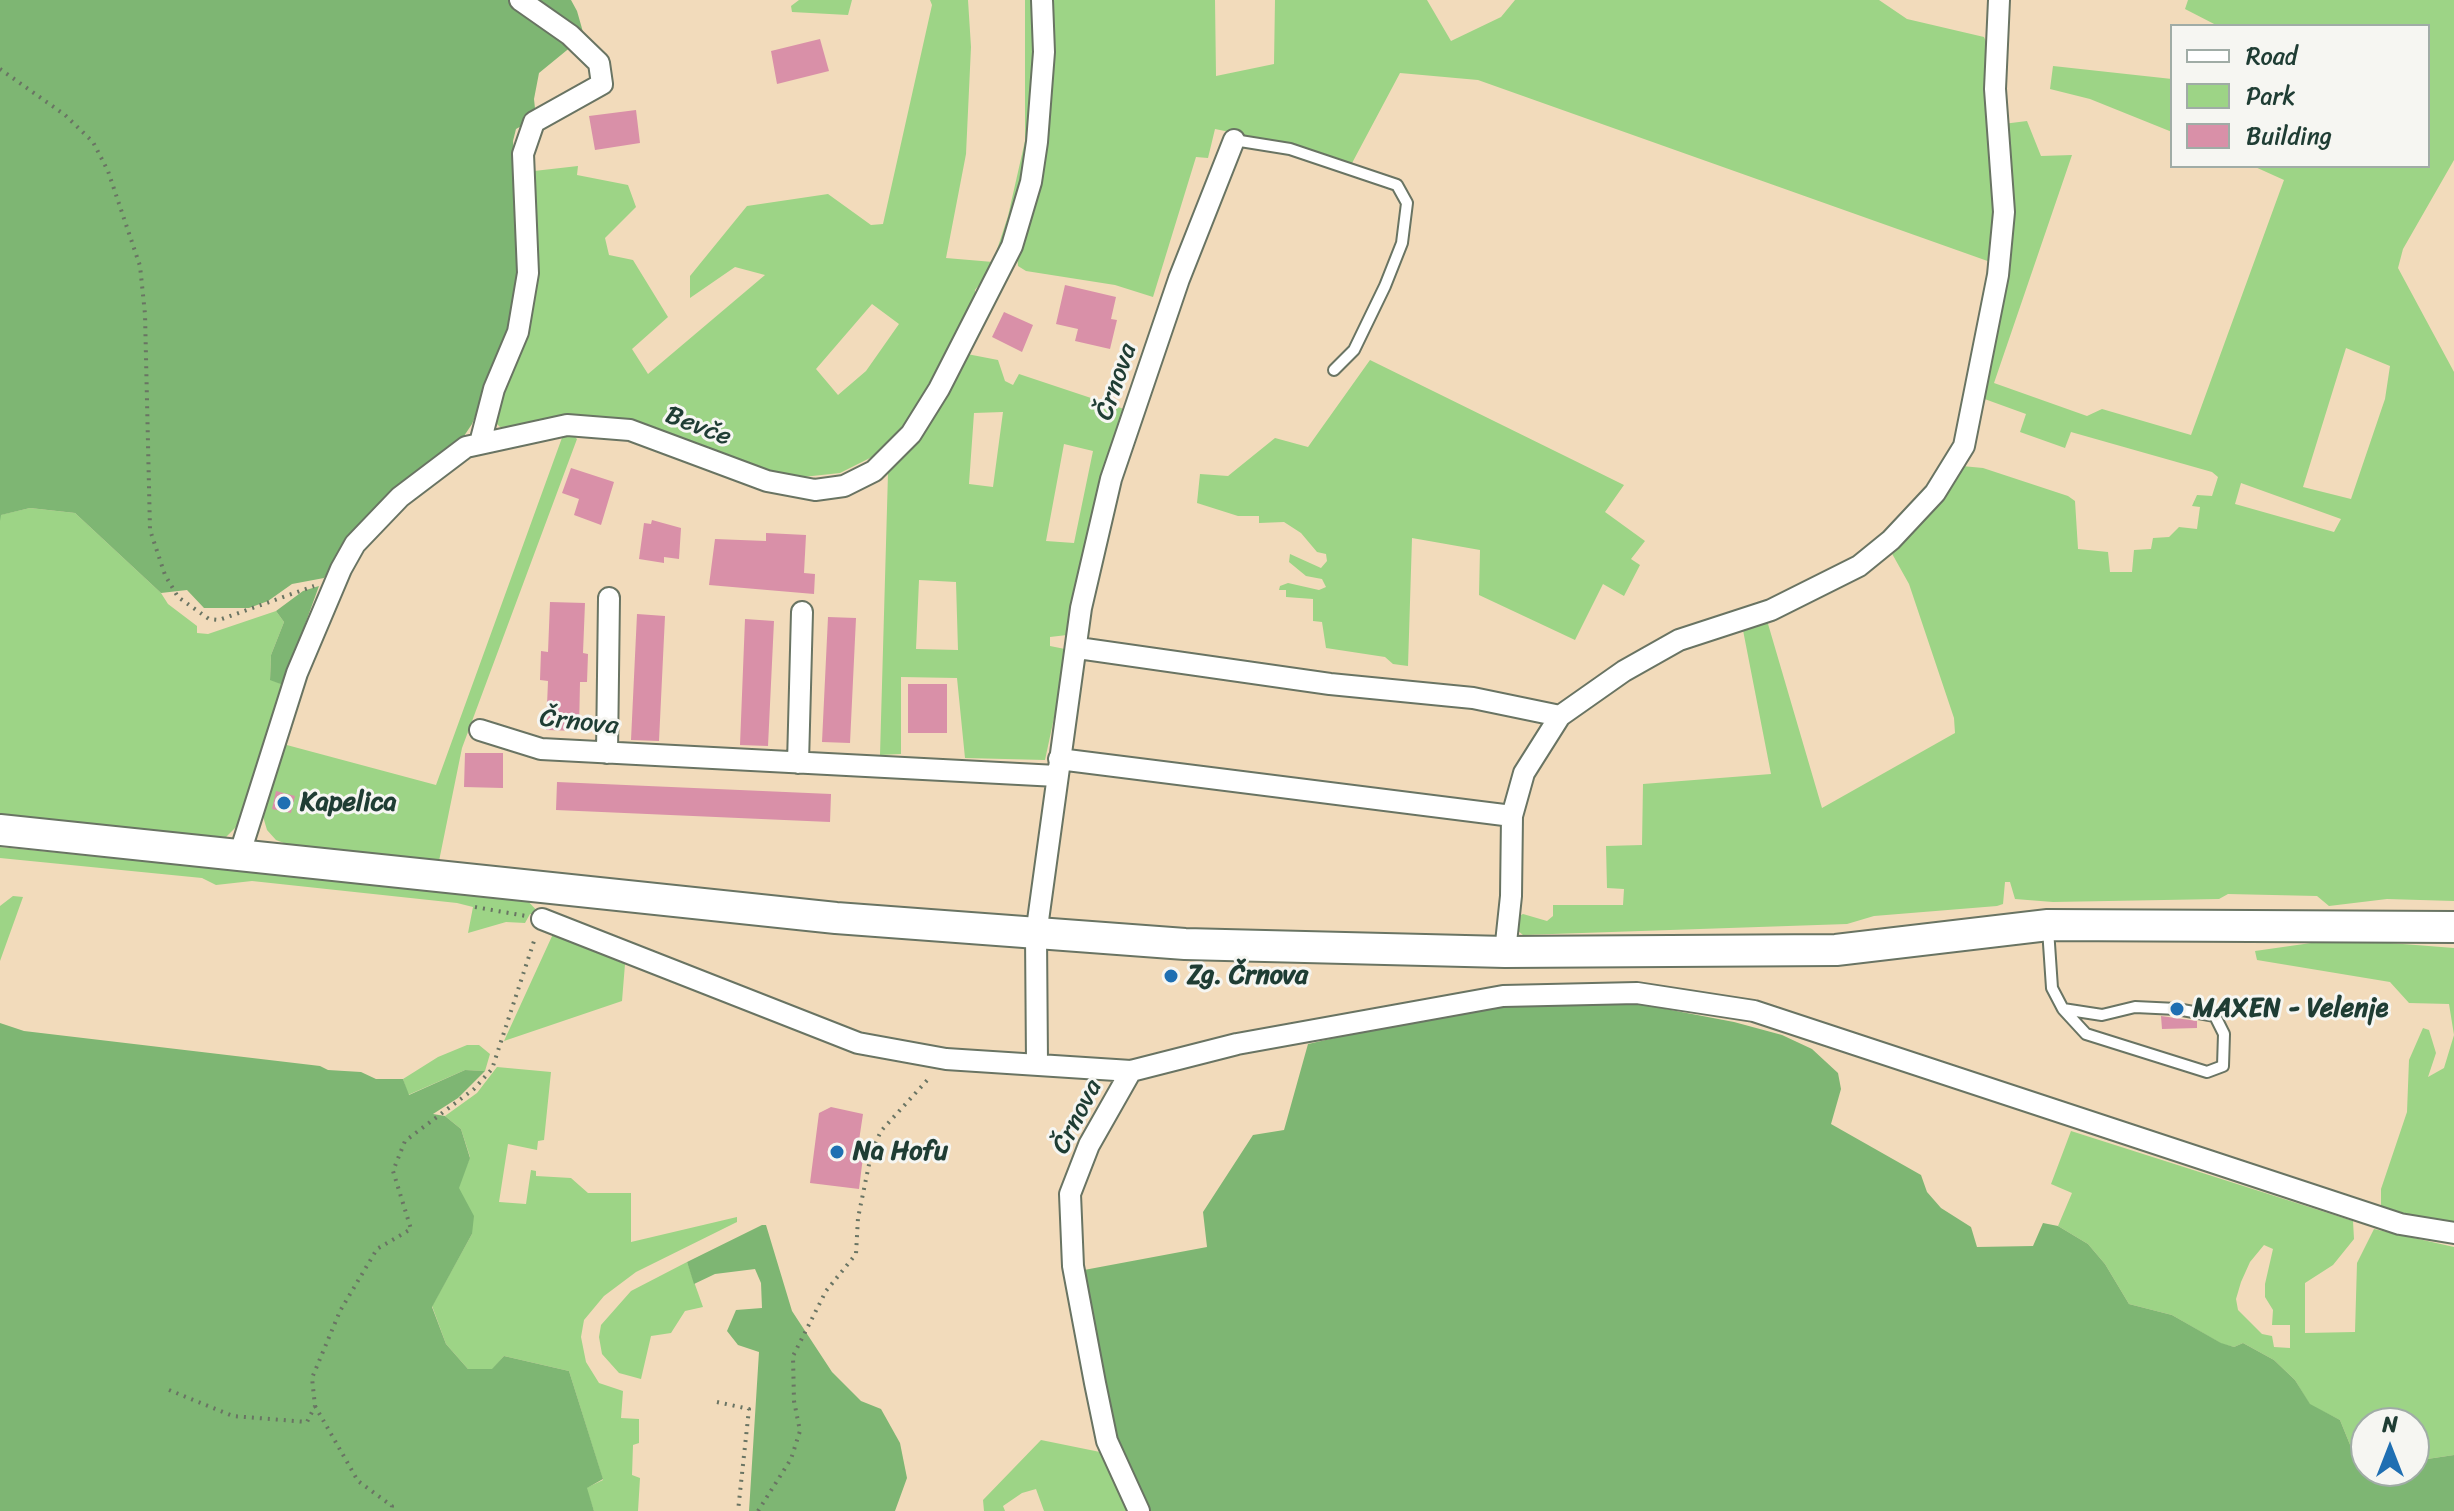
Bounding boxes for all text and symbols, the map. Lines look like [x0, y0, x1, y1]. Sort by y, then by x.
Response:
legend [2170, 24, 2430, 168]
text: Road [2246, 35, 2297, 77]
text: Park [2246, 75, 2295, 117]
text: Building [2246, 115, 2332, 157]
street label: Črnova [1089, 339, 1145, 425]
street label: Bevče [661, 400, 735, 454]
street label: Črnova [538, 703, 620, 743]
place label: Kapelica [300, 787, 397, 819]
marker: Kapelica [275, 794, 293, 812]
place label: Zg. Črnova [1187, 960, 1308, 992]
marker: Zg. Črnova [1162, 967, 1180, 985]
place label: MAXEN - Velenje [2193, 993, 2388, 1025]
marker: MAXEN - Velenje [2168, 1000, 2186, 1018]
street label: Črnova [1046, 1075, 1110, 1159]
place label: Na Hofu [853, 1136, 948, 1168]
marker: Na Hofu [828, 1143, 846, 1161]
text: N [2382, 1405, 2398, 1444]
north arrow [2350, 1407, 2430, 1487]

